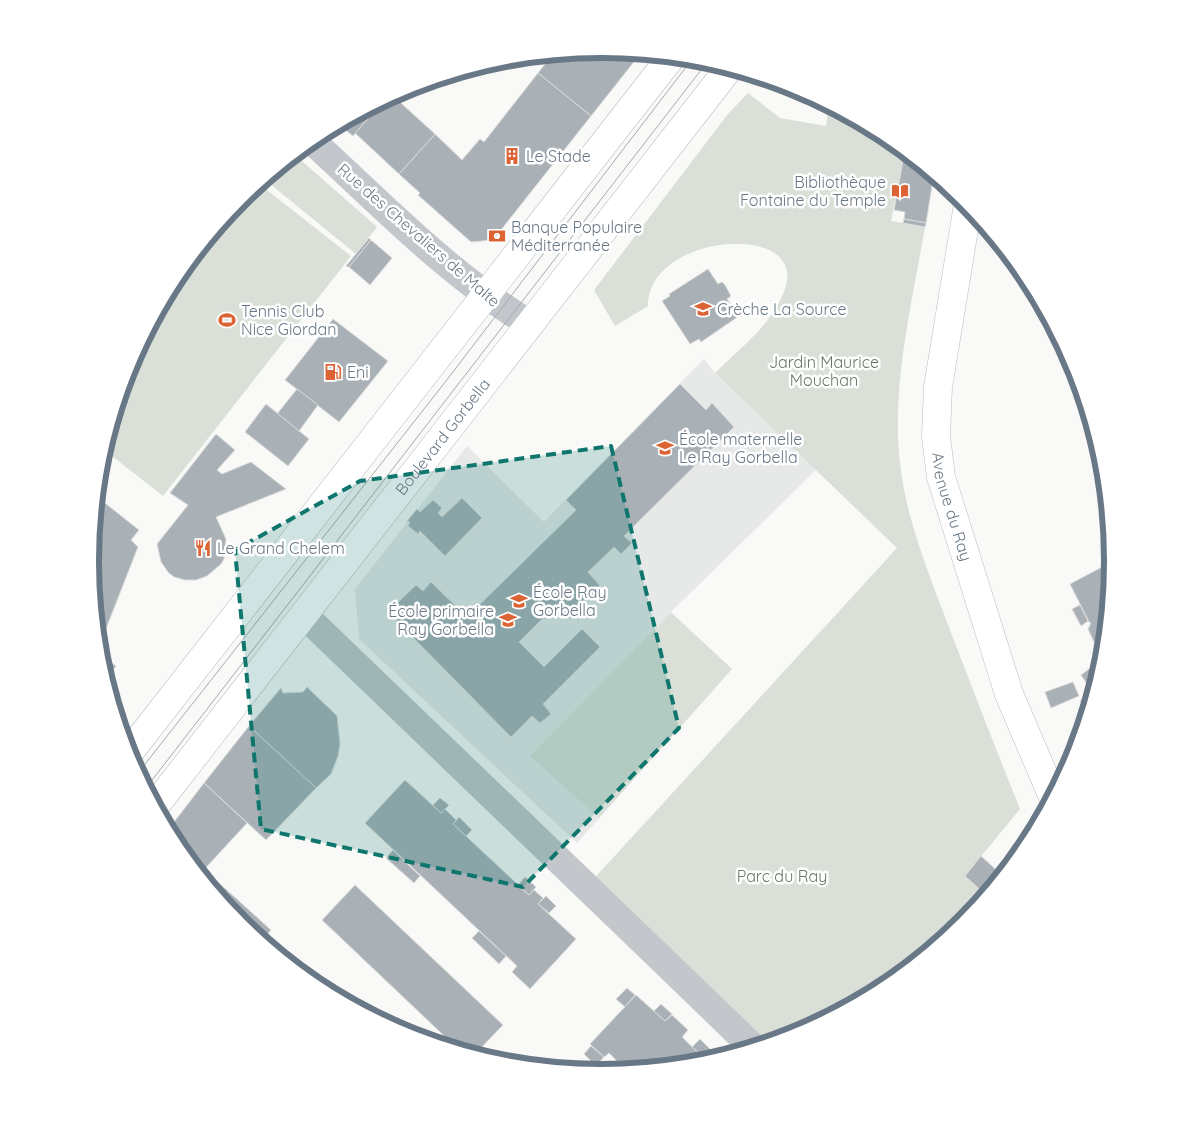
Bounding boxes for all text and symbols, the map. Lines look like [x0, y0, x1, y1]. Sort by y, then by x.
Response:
building icon: Le Stade [502, 146, 522, 166]
place label: Le Stade [526, 146, 591, 166]
street label: Rue des Chevaliers de Malte [334, 159, 504, 311]
place label: Bibliothèque Fontaine du Temple [740, 172, 886, 210]
library icon: Bibliothèque Fontaine du Temple [890, 181, 910, 201]
place label: Banque Populaire Méditerranée [511, 217, 642, 255]
bank icon: Banque Populaire Méditerranée [487, 226, 507, 246]
school or university icon: Crèche La Source [693, 299, 713, 319]
place label: Crèche La Source [717, 299, 847, 319]
place label: Tennis Club Nice Giordan [241, 301, 336, 339]
sports icon: Tennis Club Nice Giordan [217, 310, 237, 330]
park label: Jardin Maurice Mouchan [769, 352, 879, 390]
fuel station icon: Eni [323, 362, 343, 382]
place label: Eni [347, 362, 369, 382]
street label: Boulevard Gorbella [391, 374, 494, 499]
place label: École maternelle Le Ray Gorbella [679, 429, 802, 467]
school or university icon: École maternelle Le Ray Gorbella [655, 438, 675, 458]
street label: Avenue du Ray [928, 451, 977, 563]
restaurant icon: Le Grand Chelem [193, 538, 213, 558]
place label: Le Grand Chelem [217, 538, 345, 558]
place label: École Ray Gorbella [533, 582, 607, 620]
school or university icon: École Ray Gorbella [509, 591, 529, 611]
place label: École primaire Ray Gorbella [388, 601, 494, 639]
school or university icon: École primaire Ray Gorbella [498, 610, 518, 630]
park label: Parc du Ray [737, 866, 827, 886]

